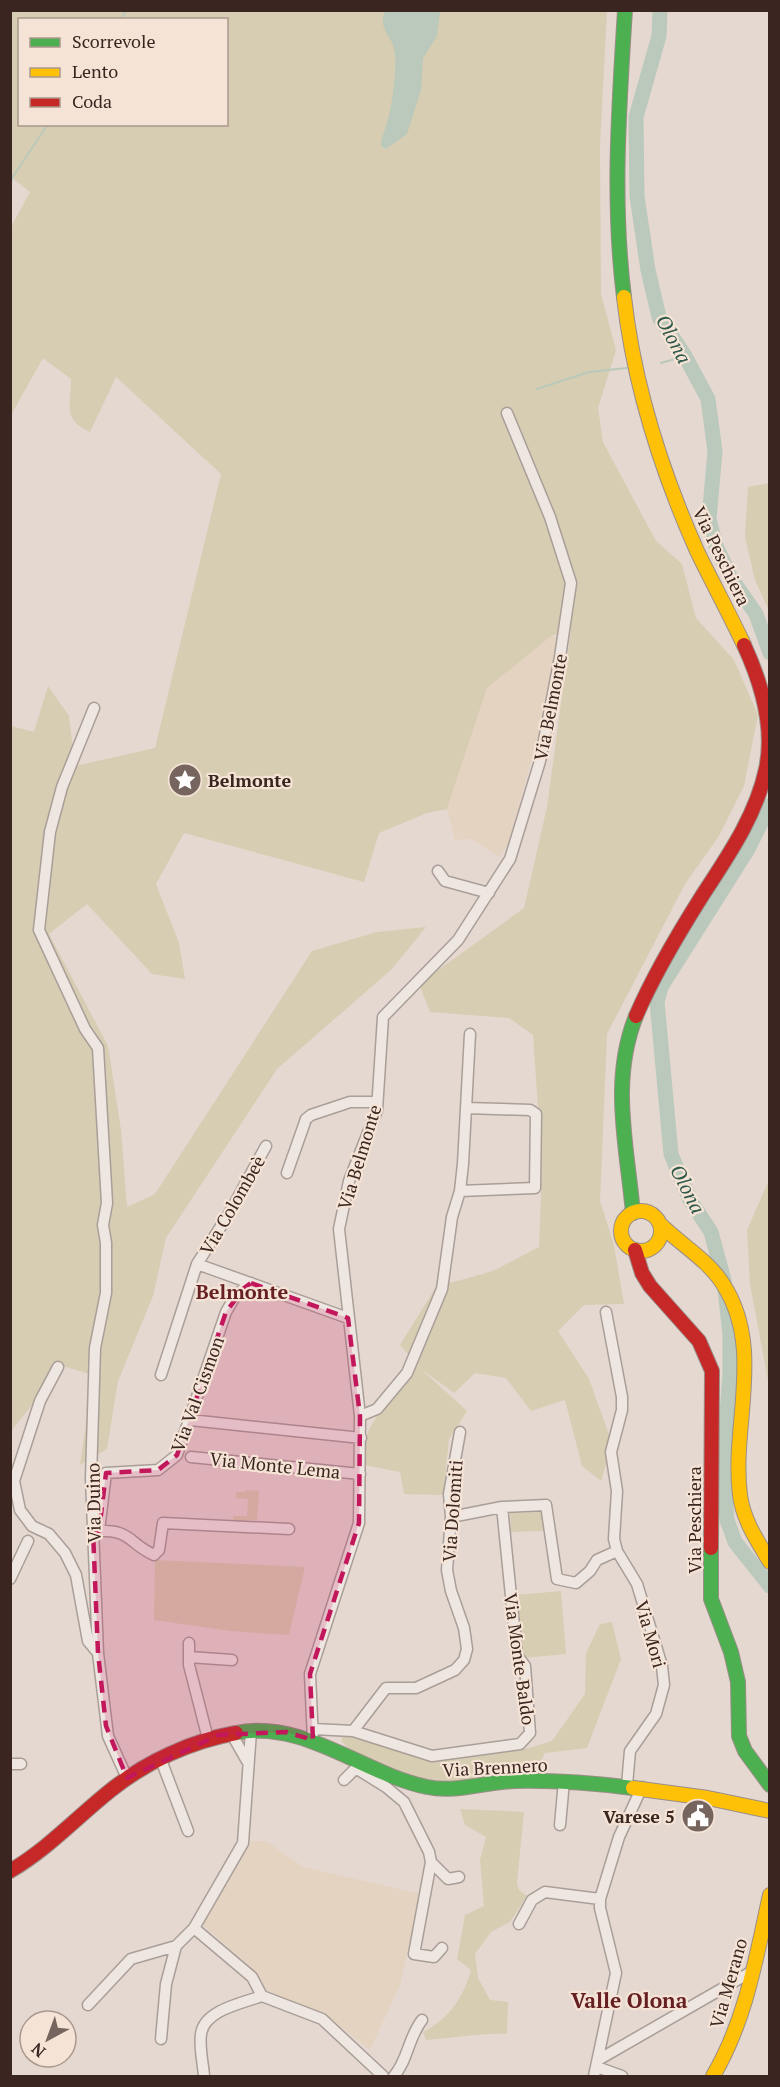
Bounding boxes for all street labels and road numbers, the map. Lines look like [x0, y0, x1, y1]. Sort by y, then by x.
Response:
street label: Via Peschiera [688, 502, 756, 610]
street label: Via Belmonte [528, 651, 572, 763]
street label: Via Belmonte [332, 1102, 386, 1212]
street label: Via Colombeè [194, 1151, 270, 1259]
street label: Via Val Cismon [165, 1333, 229, 1455]
street label: Via Monte Lema [209, 1446, 341, 1484]
street label: Via Dolomiti [436, 1459, 468, 1563]
street label: Via Duino [80, 1463, 106, 1543]
street label: Via Peschiera [682, 1466, 706, 1574]
street label: Via Monte Baldo [499, 1591, 541, 1727]
street label: Via Mori [630, 1597, 672, 1671]
street label: Via Brennero [442, 1752, 548, 1782]
street label: Via Merano [704, 1935, 752, 2031]

